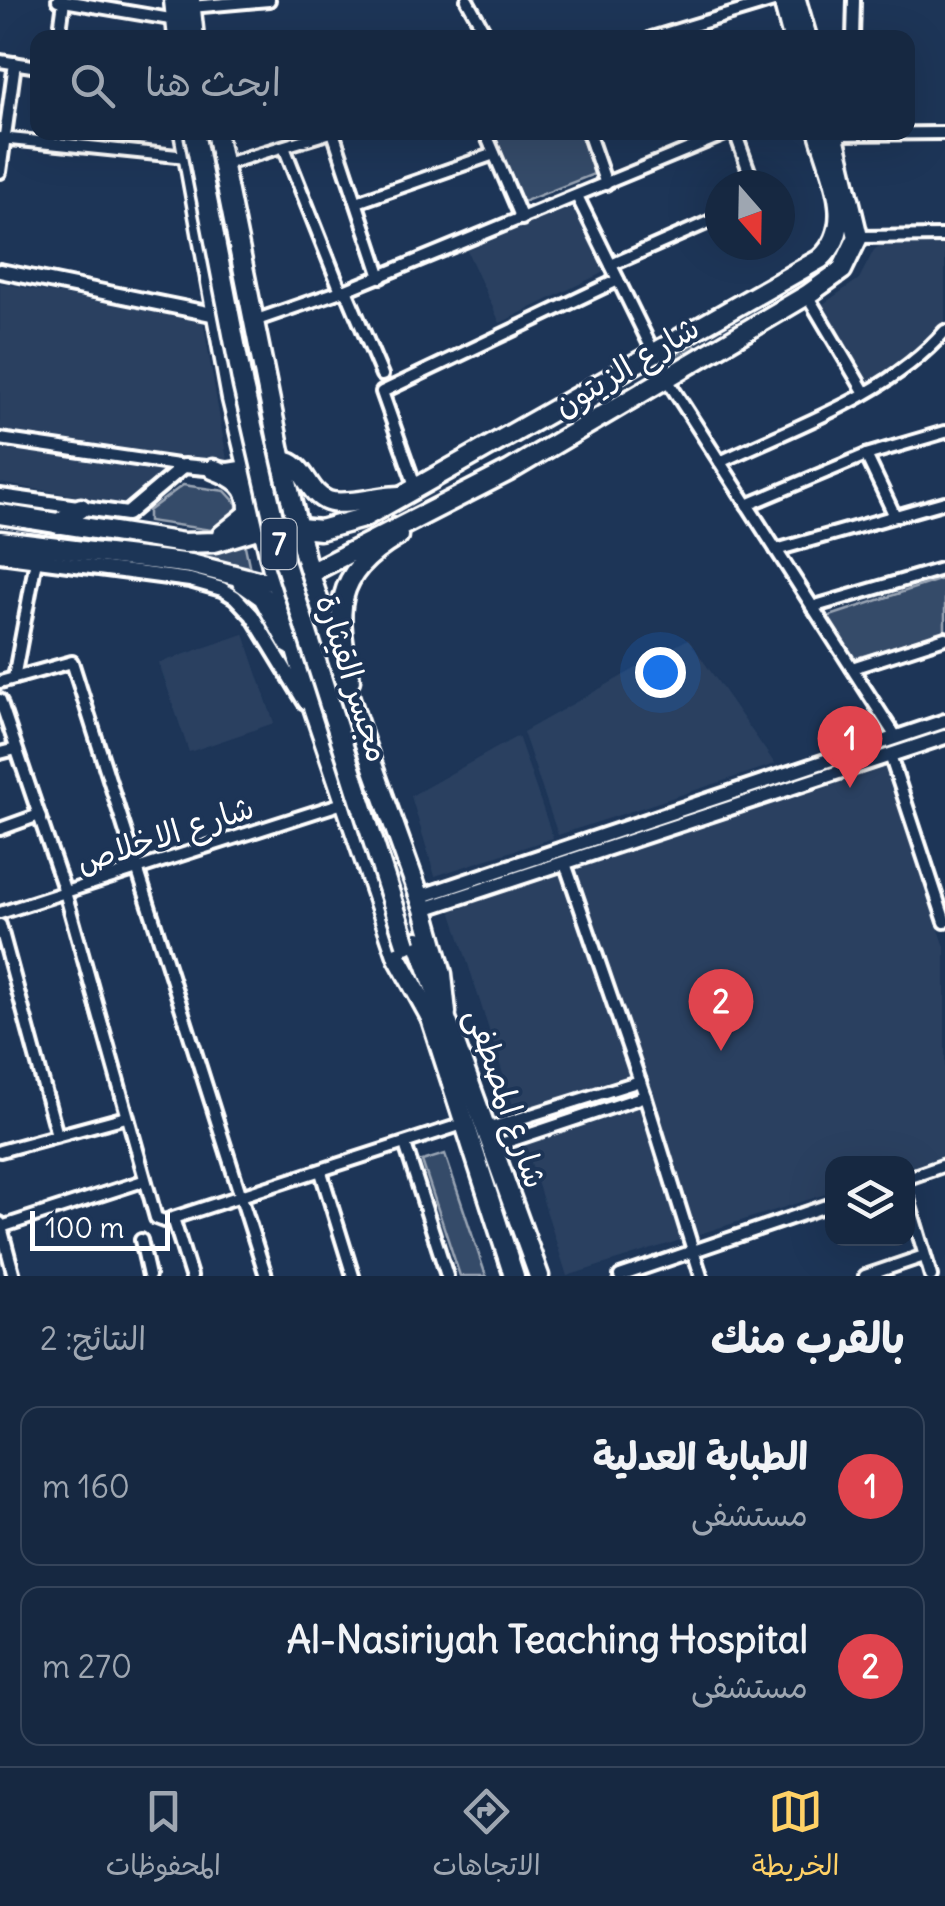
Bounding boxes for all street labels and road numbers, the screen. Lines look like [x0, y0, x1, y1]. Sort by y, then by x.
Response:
street label: شارع الزيتون [546, 307, 708, 428]
road number: 7 [262, 519, 296, 569]
street label: مجسر القيثارة [307, 589, 399, 767]
street label: شارع الاخلاص [71, 786, 260, 885]
street label: شارع المصطفى [454, 1003, 557, 1194]

